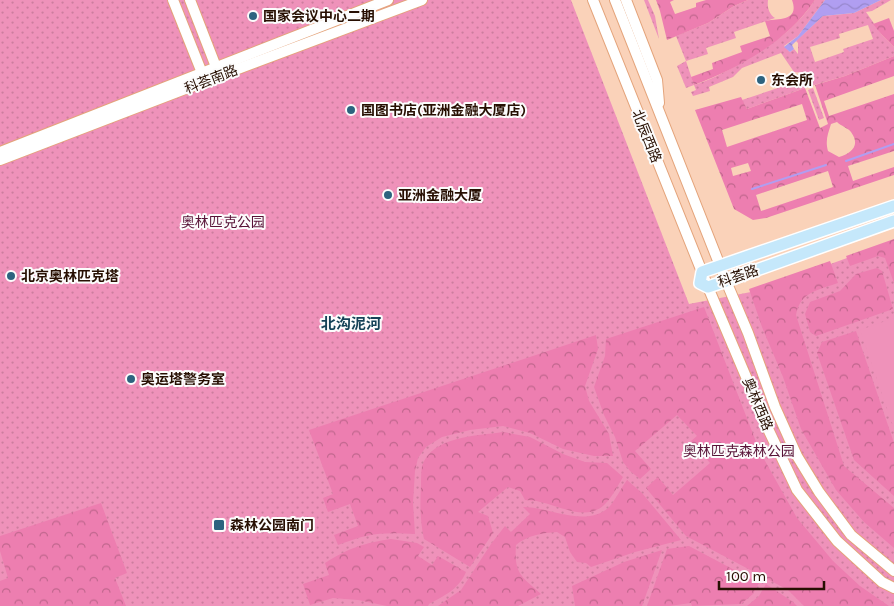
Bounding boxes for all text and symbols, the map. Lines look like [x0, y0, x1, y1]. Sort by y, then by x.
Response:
place label: 国家会议中心二期 [263, 8, 375, 25]
marker: 国家会议中心二期 [247, 10, 259, 22]
street label: 科荟南路 [182, 61, 240, 97]
place label: 东会所 [771, 72, 813, 89]
marker: 东会所 [755, 74, 767, 86]
place label: 国图书店(亚洲金融大厦店) [361, 102, 526, 119]
marker: 国图书店(亚洲金融大厦店) [345, 104, 357, 116]
street label: 北辰西路 [628, 107, 665, 165]
place label: 亚洲金融大厦 [398, 187, 482, 204]
marker: 亚洲金融大厦 [382, 189, 394, 201]
park label: 奥林匹克公园 [181, 214, 265, 231]
street label: 科荟路 [716, 262, 761, 291]
place label: 北京奥林匹克塔 [21, 268, 119, 285]
marker: 北京奥林匹克塔 [5, 270, 17, 282]
district label: 北沟泥河 [321, 315, 381, 333]
place label: 奥运塔警务室 [141, 371, 225, 388]
marker: 奥运塔警务室 [125, 373, 137, 385]
street label: 奥林西路 [739, 375, 776, 433]
park label: 奥林匹克森林公园 [683, 443, 795, 460]
place label: 森林公园南门 [230, 517, 314, 534]
marker: 森林公园南门 [212, 518, 226, 532]
scale bar [719, 558, 824, 590]
text: 100 m [726, 567, 766, 585]

